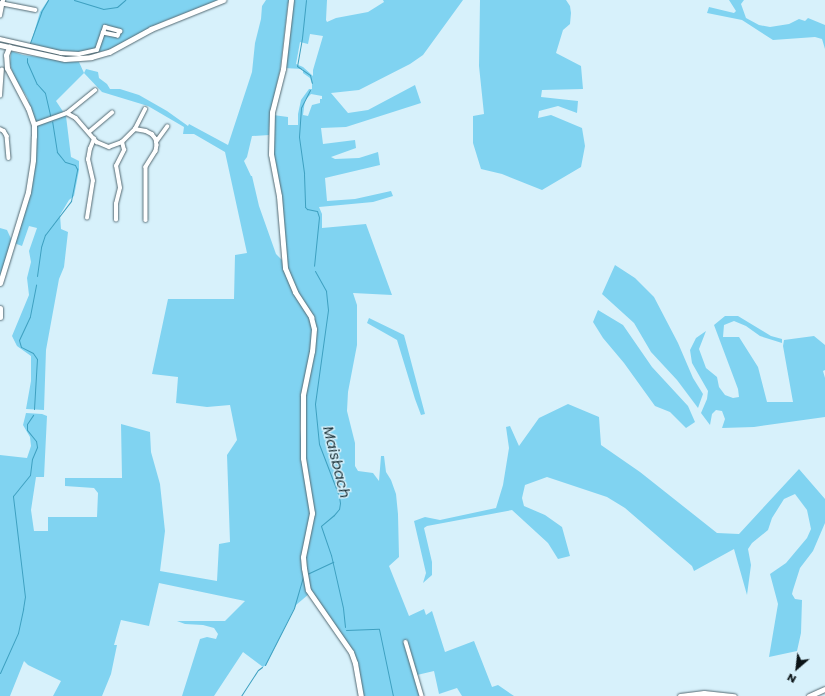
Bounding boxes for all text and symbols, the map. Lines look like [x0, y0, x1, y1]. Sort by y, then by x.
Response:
water label: Maisbach [319, 424, 355, 500]
north arrow [777, 648, 817, 688]
text: N [784, 670, 799, 688]

